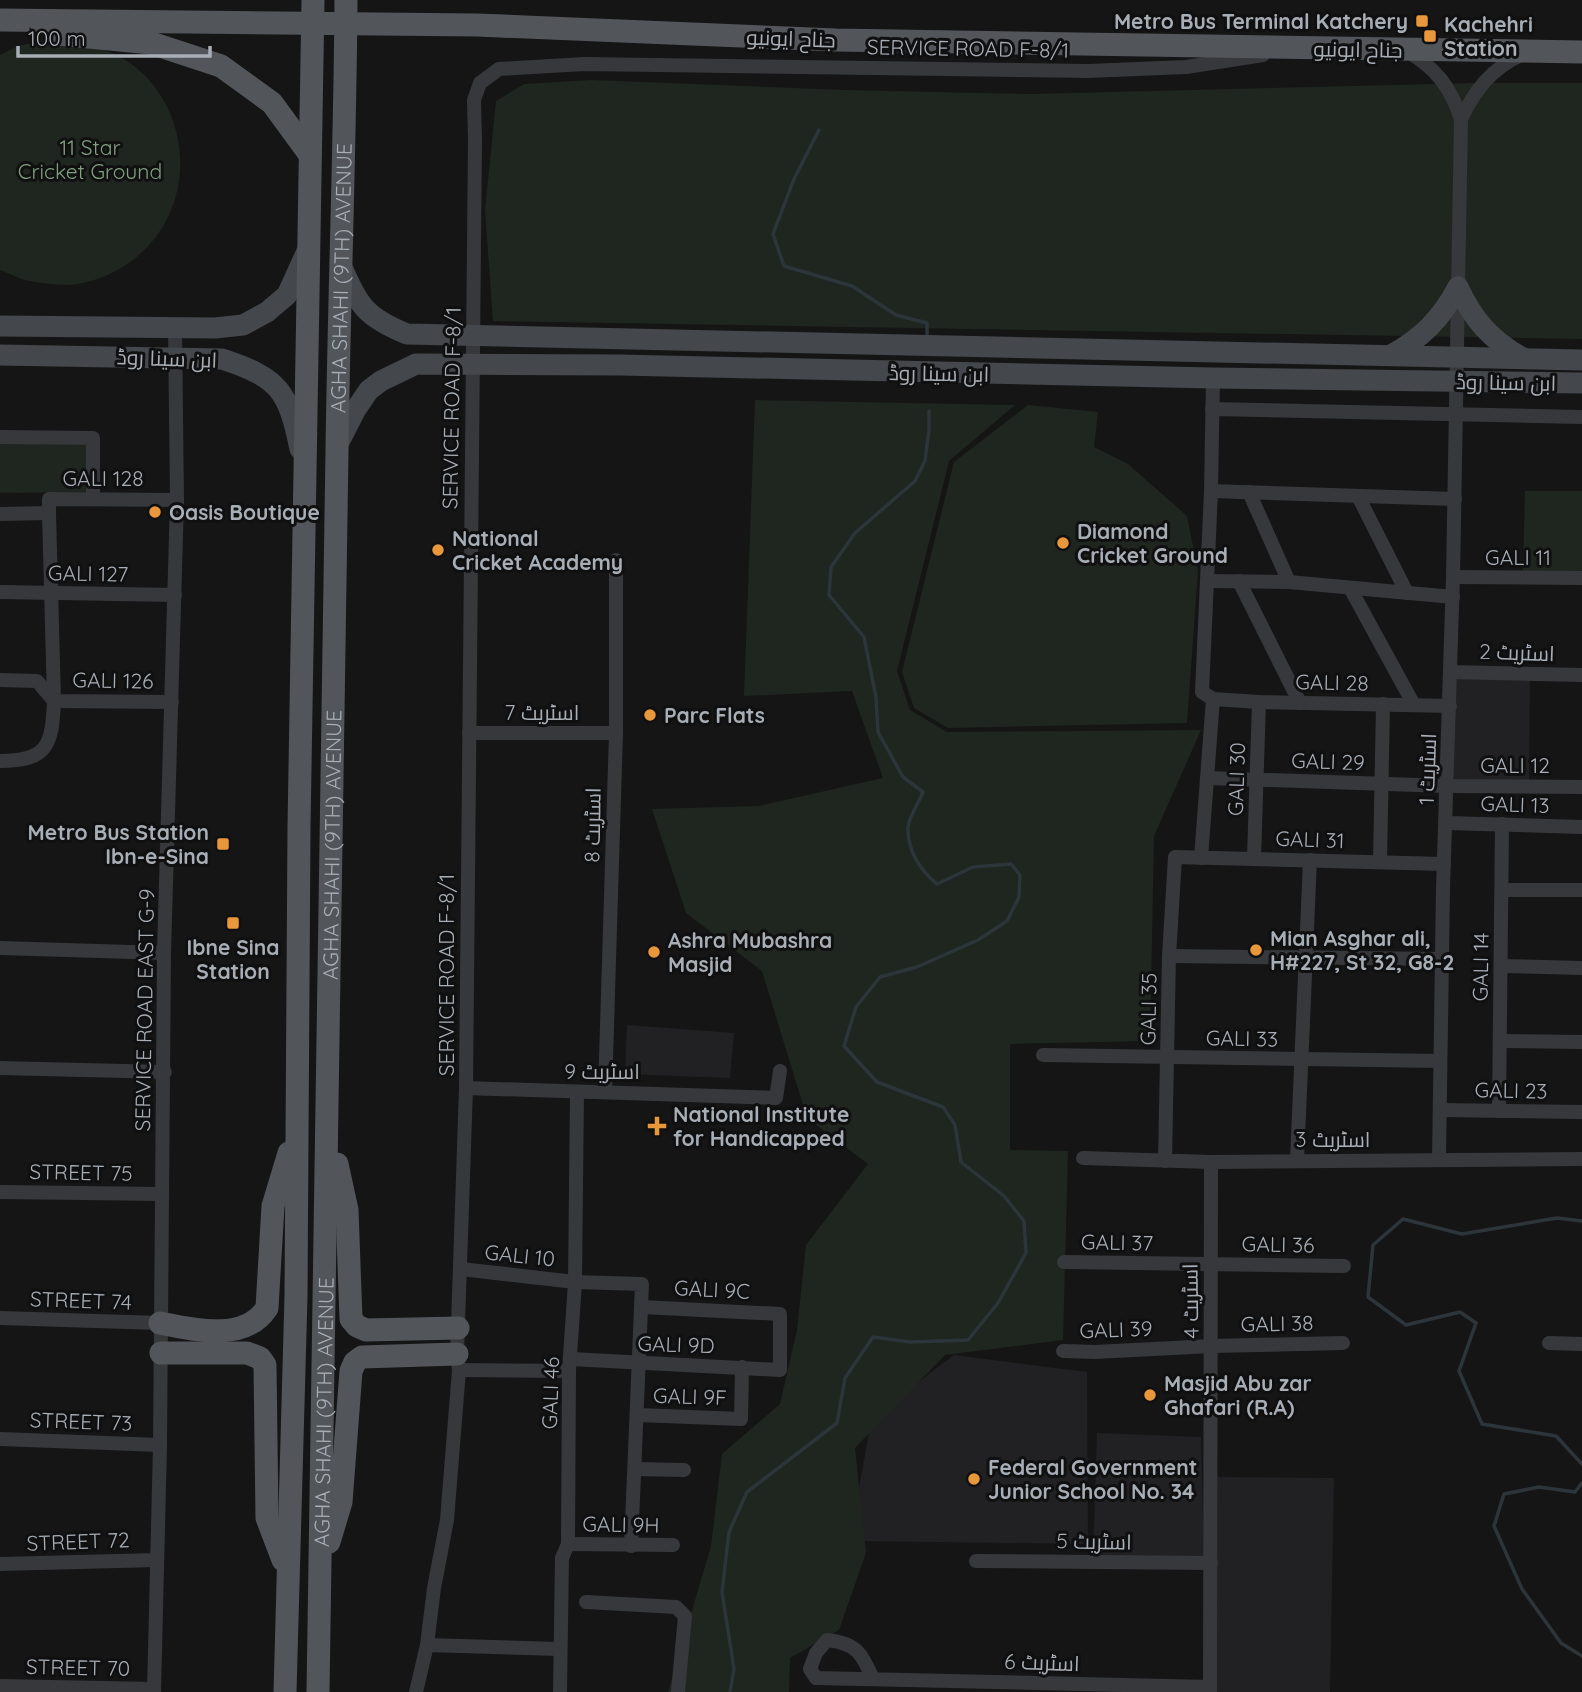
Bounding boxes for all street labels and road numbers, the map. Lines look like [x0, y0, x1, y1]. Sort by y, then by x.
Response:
street label: جناح ایونیو [746, 23, 836, 55]
street label: SERVICE ROAD F-8/1 [867, 33, 1069, 63]
street label: جناح ایونیو [1313, 35, 1403, 65]
street label: AGHA SHAHI (9TH) AVENUE [325, 143, 357, 413]
street label: SERVICE ROAD F-8/1 [436, 307, 466, 509]
street label: ابن سینا روڈ [116, 343, 218, 374]
street label: ابن سینا روڈ [889, 359, 989, 388]
street label: ابن سینا روڈ [1456, 368, 1556, 397]
street label: GALI 128 [62, 465, 144, 491]
street label: GALI 11 [1485, 544, 1551, 570]
street label: GALI 127 [48, 559, 129, 587]
street label: اسٹریٹ 2 [1479, 638, 1555, 666]
street label: GALI 126 [72, 666, 154, 694]
street label: GALI 28 [1295, 668, 1369, 696]
street label: اسٹریٹ 7 [505, 699, 579, 725]
street label: AGHA SHAHI (9TH) AVENUE [317, 710, 346, 980]
street label: اسٹریٹ 1 [1413, 733, 1441, 805]
street label: GALI 30 [1222, 742, 1250, 816]
street label: GALI 29 [1291, 747, 1365, 775]
street label: GALI 12 [1480, 752, 1550, 778]
street label: اسٹریٹ 8 [578, 787, 606, 863]
street label: GALI 13 [1480, 790, 1550, 818]
street label: GALI 31 [1275, 825, 1345, 853]
street label: SERVICE ROAD F-8/1 [433, 874, 459, 1076]
street label: SERVICE ROAD EAST G-9 [129, 889, 159, 1131]
street label: GALI 14 [1466, 932, 1494, 1002]
street label: GALI 35 [1134, 972, 1162, 1046]
street label: GALI 33 [1206, 1024, 1278, 1052]
street label: اسٹریٹ 9 [564, 1058, 640, 1084]
street label: GALI 23 [1474, 1076, 1548, 1104]
street label: اسٹریٹ 3 [1295, 1126, 1371, 1152]
street label: STREET 75 [29, 1158, 133, 1186]
street label: GALI 37 [1081, 1228, 1153, 1256]
street label: GALI 36 [1241, 1230, 1315, 1258]
street label: GALI 10 [484, 1238, 556, 1272]
street label: اسٹریٹ 4 [1176, 1263, 1204, 1339]
street label: GALI 9C [673, 1274, 751, 1304]
street label: AGHA SHAHI (9TH) AVENUE [308, 1277, 339, 1547]
street label: STREET 74 [30, 1285, 132, 1315]
street label: GALI 38 [1240, 1309, 1314, 1337]
street label: GALI 39 [1079, 1315, 1153, 1343]
street label: GALI 9D [637, 1330, 715, 1358]
street label: GALI 46 [536, 1356, 564, 1430]
street label: GALI 9F [653, 1382, 727, 1410]
street label: STREET 73 [29, 1406, 133, 1436]
street label: GALI 9H [582, 1510, 660, 1538]
street label: STREET 72 [26, 1526, 130, 1556]
street label: اسٹریٹ 5 [1056, 1527, 1132, 1555]
street label: اسٹریٹ 6 [1004, 1648, 1080, 1676]
street label: STREET 70 [26, 1653, 130, 1681]

